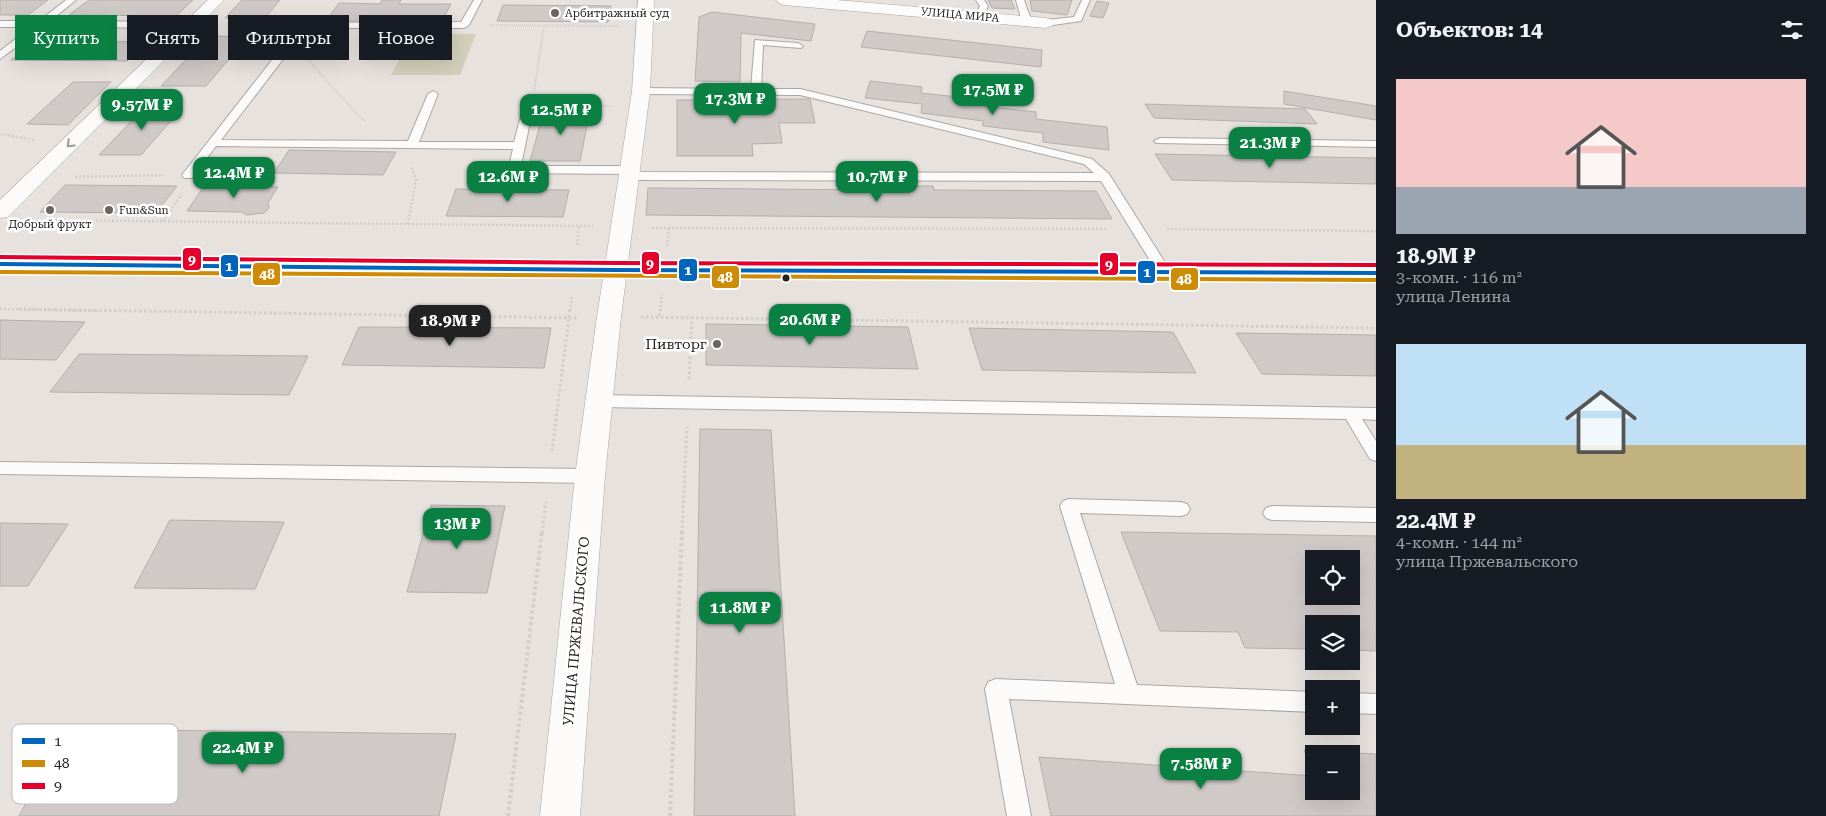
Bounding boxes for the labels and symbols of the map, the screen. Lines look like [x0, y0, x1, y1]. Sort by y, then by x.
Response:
street label: УЛИЦА МИРА [920, 5, 1000, 25]
marker: Арбитражный суд [549, 7, 561, 19]
place label: Арбитражный суд [565, 7, 669, 20]
pin: 17.5M ₽ [947, 74, 1039, 116]
pin: 17.3M ₽ [689, 82, 781, 125]
pin: 9.57M ₽ [96, 88, 188, 131]
pin: 12.5M ₽ [515, 94, 607, 136]
pin: 21.3M ₽ [1224, 126, 1316, 169]
one-way arrow [66, 138, 75, 147]
pin: 12.4M ₽ [188, 156, 280, 199]
pin: 12.6M ₽ [462, 160, 554, 203]
pin: 10.7M ₽ [831, 160, 923, 203]
marker: Добрый фрукт [44, 204, 56, 216]
marker: Fun&Sun [103, 204, 115, 216]
place label: Fun&Sun [119, 204, 169, 217]
place label: Добрый фрукт [8, 218, 92, 231]
line badge: 9 [182, 247, 202, 271]
text: 9 [188, 251, 196, 267]
line badge: 9 [641, 251, 660, 275]
line badge: 9 [1099, 252, 1119, 276]
line badge: 1 [220, 254, 239, 278]
text: 9 [646, 255, 654, 271]
text: 9 [1105, 256, 1113, 272]
text: 1 [225, 258, 233, 274]
line badge: 1 [678, 258, 698, 282]
line badge: 1 [1137, 260, 1156, 284]
line badge: 48 [252, 262, 281, 286]
text: 1 [684, 262, 692, 278]
text: 1 [1143, 264, 1151, 280]
line badge: 48 [711, 265, 740, 289]
text: 48 [259, 266, 275, 282]
line badge: 48 [1170, 267, 1199, 291]
text: 48 [717, 269, 733, 285]
text: 48 [1176, 271, 1192, 287]
unlabelled marker [781, 273, 791, 283]
pin: 18.9M ₽ [404, 304, 496, 347]
pin: 20.6M ₽ [764, 304, 856, 346]
place label: Пивторг [645, 336, 707, 352]
marker: Пивторг [711, 338, 723, 350]
pin: 13M ₽ [422, 508, 492, 550]
street label: УЛИЦА ПРЖЕВАЛЬСКОГО [560, 536, 592, 726]
pin: 11.8M ₽ [694, 592, 786, 634]
legend [12, 724, 178, 804]
pin: 22.4M ₽ [197, 732, 289, 774]
text: 1 [54, 733, 62, 749]
pin: 7.58M ₽ [1155, 748, 1247, 790]
text: 48 [54, 755, 70, 771]
text: 9 [54, 778, 62, 794]

